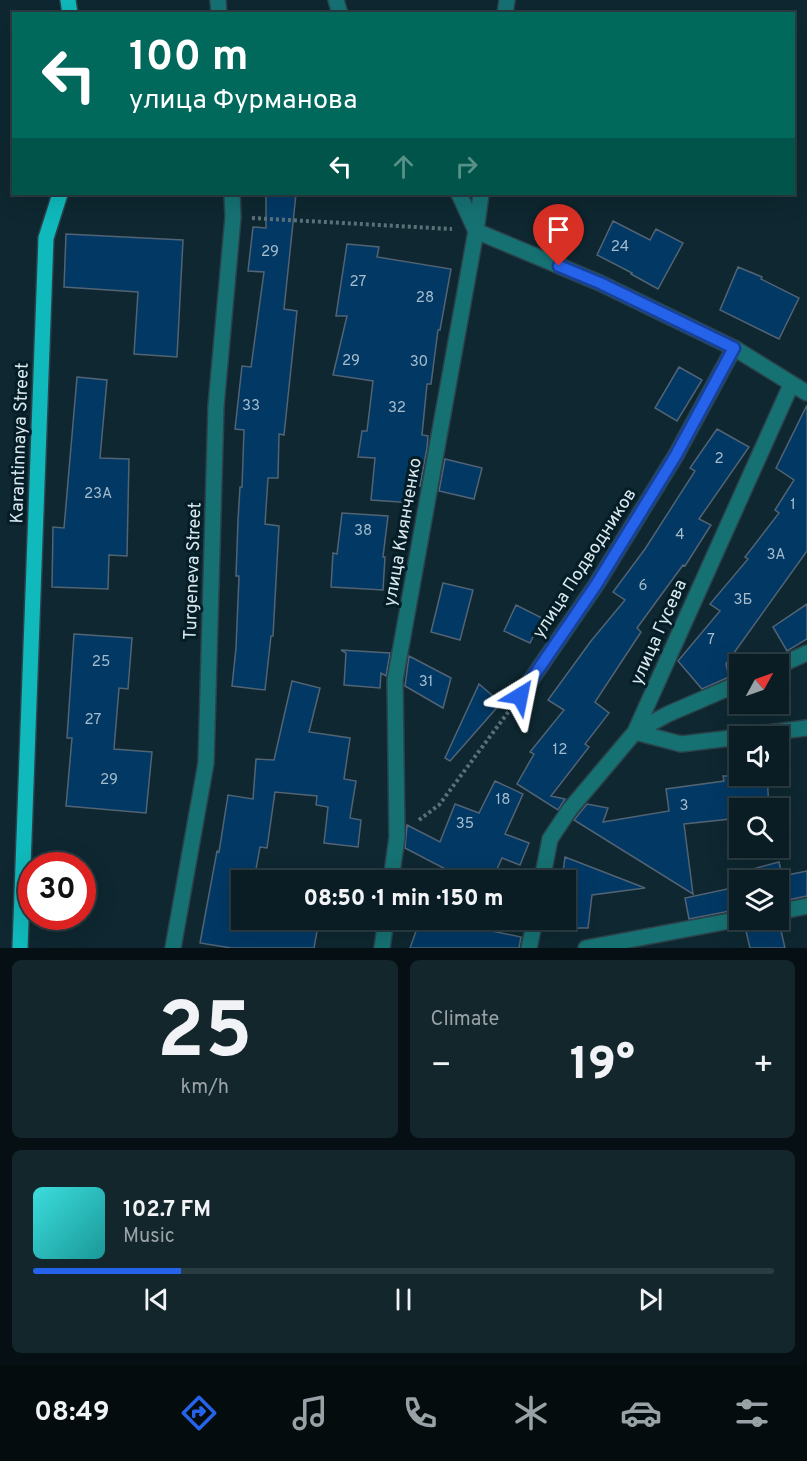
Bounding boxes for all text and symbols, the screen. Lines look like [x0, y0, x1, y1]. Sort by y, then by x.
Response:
text: 100 m [129, 32, 248, 85]
icon: left [30, 36, 108, 114]
text: улица Фурманова [129, 84, 358, 118]
icon: left [324, 150, 357, 183]
icon: ahead [387, 150, 420, 183]
icon: right [450, 150, 483, 183]
pin [533, 204, 584, 266]
icon: arrive [542, 213, 575, 246]
house number: 24 [611, 238, 629, 257]
house number: 29 [261, 243, 279, 262]
house number: 27 [350, 273, 367, 292]
house number: 28 [416, 289, 434, 308]
house number: 29 [342, 352, 360, 371]
house number: 30 [410, 353, 428, 372]
street label: Karantinnaya Street [6, 362, 35, 524]
house number: 33 [242, 397, 260, 416]
house number: 32 [388, 399, 406, 418]
house number: 2 [714, 450, 724, 469]
street label: улица Киянченко [379, 456, 428, 608]
street label: улица Подводников [528, 484, 642, 643]
house number: 23А [84, 485, 112, 504]
house number: 1 [790, 496, 796, 515]
street label: Turgeneva Street [180, 502, 207, 641]
house number: 38 [354, 522, 372, 541]
house number: 4 [675, 526, 685, 545]
house number: 3А [766, 546, 786, 565]
street label: улица Гусева [626, 576, 693, 689]
house number: 6 [639, 577, 648, 596]
house number: 3Б [734, 591, 752, 610]
house number: 7 [707, 631, 715, 650]
house number: 25 [92, 653, 110, 672]
north arrow [729, 654, 789, 714]
map controls [729, 654, 789, 930]
position arrow [488, 664, 552, 728]
house number: 31 [419, 673, 433, 692]
house number: 27 [85, 711, 102, 730]
button: sound [729, 726, 789, 786]
house number: 12 [553, 741, 567, 760]
house number: 29 [100, 771, 118, 790]
house number: 18 [496, 791, 510, 810]
house number: 3 [679, 797, 689, 816]
button: search [729, 798, 789, 858]
house number: 35 [456, 815, 474, 834]
speed limit sign: 30 [18, 852, 96, 930]
button: layers [729, 870, 789, 930]
text: 08:50 · 1 min · 150 m [303, 886, 504, 913]
text: 25 [157, 986, 252, 1085]
text: Climate [431, 1007, 499, 1033]
text: 19° [570, 1038, 635, 1095]
text: − [431, 1046, 452, 1088]
text: + [753, 1046, 774, 1088]
text: km/h [180, 1075, 229, 1101]
text: 102.7 FM [123, 1197, 211, 1224]
text: Music [123, 1224, 175, 1250]
icon: previous [140, 1283, 173, 1316]
icon: pause [387, 1283, 420, 1316]
icon: next [634, 1283, 667, 1316]
icon: directions [178, 1392, 220, 1434]
icon: music [289, 1392, 331, 1434]
icon: phone [399, 1392, 441, 1434]
icon: climate [510, 1392, 552, 1434]
icon: car [620, 1392, 662, 1434]
icon: filters [731, 1392, 773, 1434]
text: 08:49 [34, 1396, 110, 1430]

